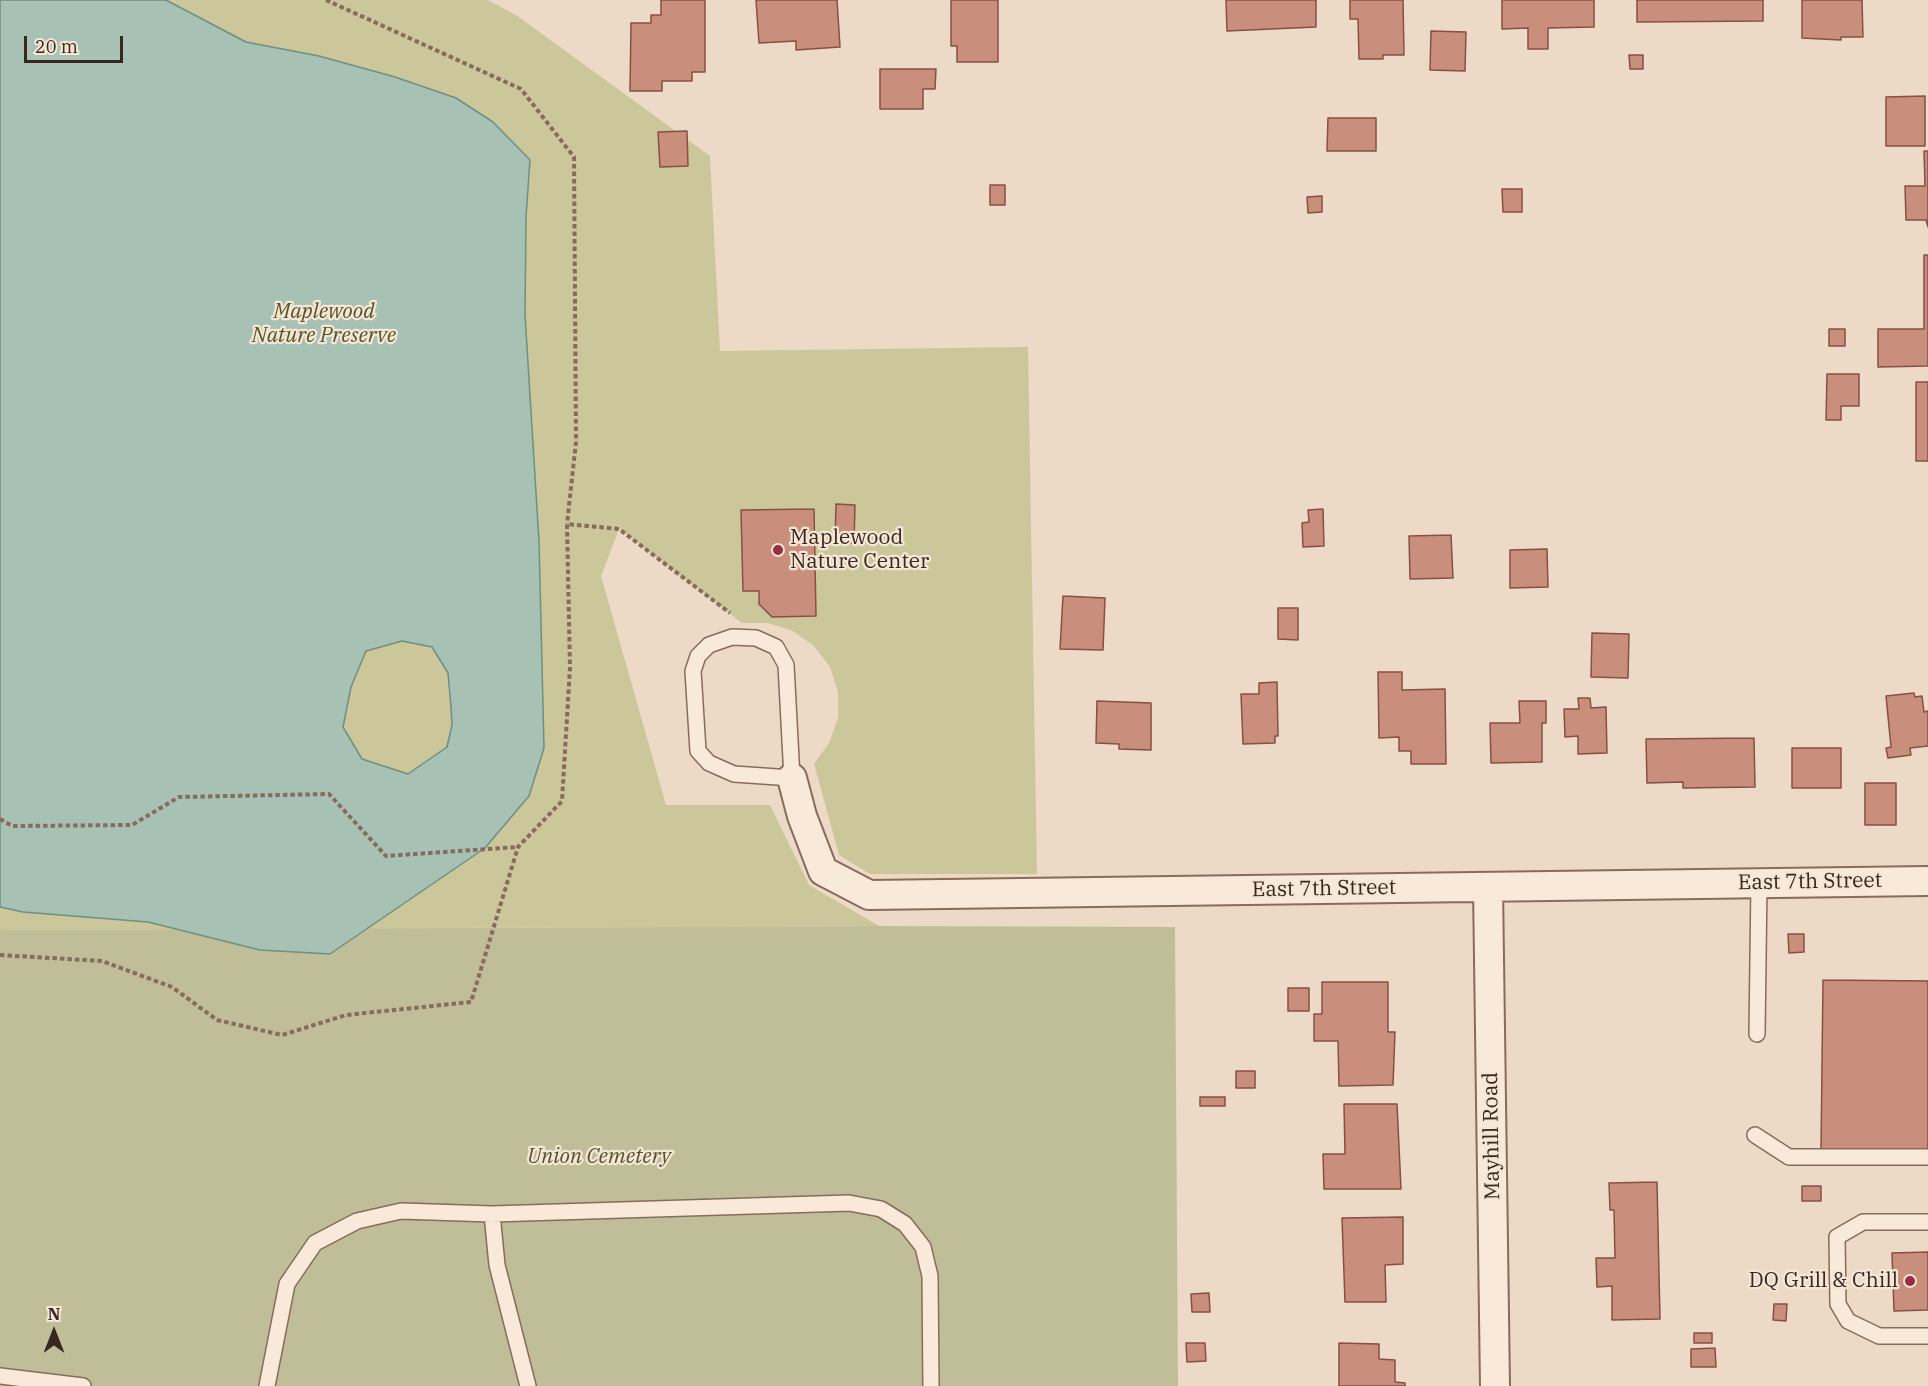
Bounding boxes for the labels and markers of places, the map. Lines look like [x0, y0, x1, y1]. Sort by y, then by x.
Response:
place label: Maplewood Nature Center [790, 525, 929, 575]
marker: Maplewood Nature Center [771, 543, 785, 557]
place label: DQ Grill & Chill [1749, 1268, 1898, 1294]
marker: DQ Grill & Chill [1903, 1274, 1917, 1288]

